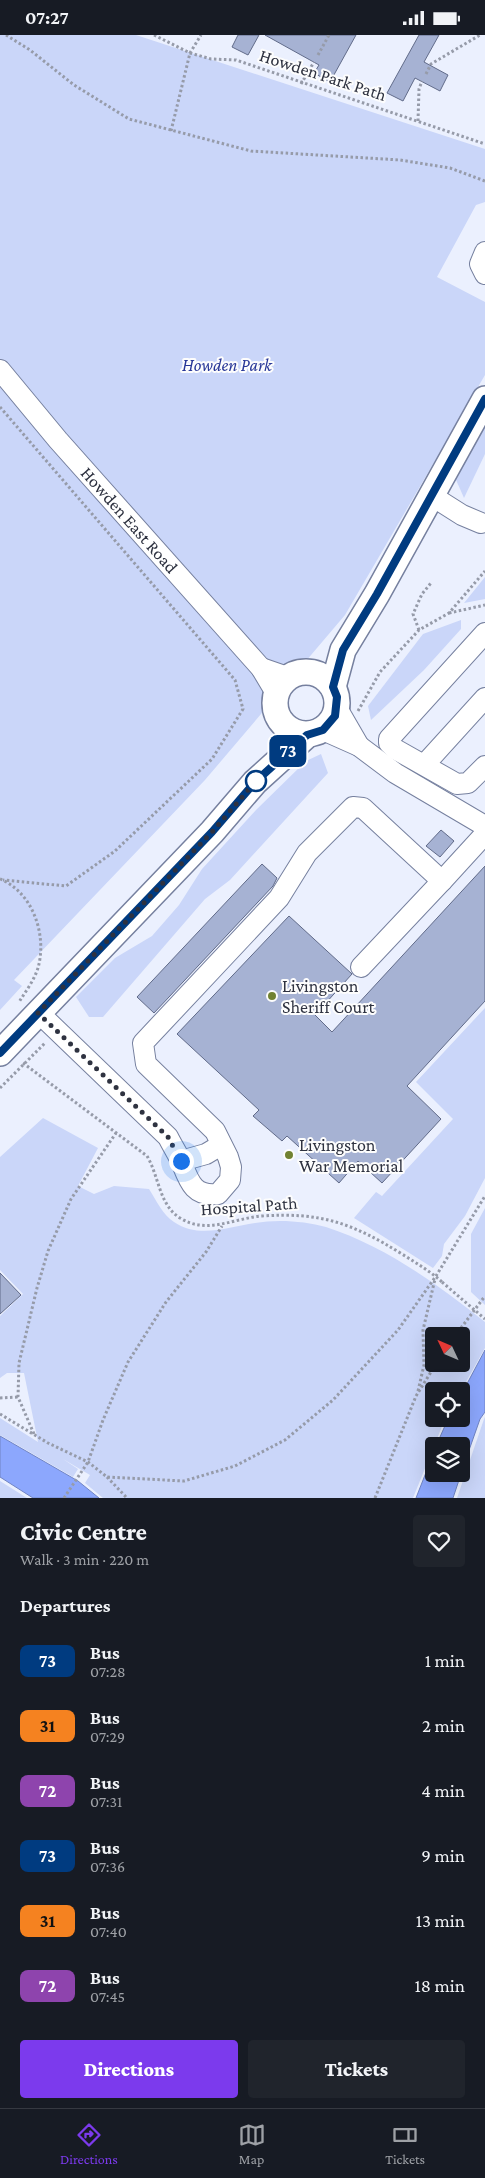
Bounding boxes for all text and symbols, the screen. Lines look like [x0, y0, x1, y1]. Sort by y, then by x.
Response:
text: 07:27 [25, 7, 69, 28]
street label: Howden Park Path [257, 45, 389, 105]
park label: Howden Park [182, 355, 273, 375]
street label: Howden East Road [77, 463, 182, 578]
line badge: 73 [266, 735, 310, 767]
text: 73 [279, 741, 297, 761]
unlabelled marker [245, 770, 267, 792]
place label: Livingston Sheriff Court [282, 976, 376, 1017]
marker: Livingston Sheriff Court [266, 990, 278, 1002]
place label: Livingston War Memorial [299, 1135, 404, 1176]
your location [169, 1149, 194, 1174]
marker: Livingston War Memorial [283, 1149, 295, 1161]
street label: Hospital Path [200, 1193, 298, 1219]
north arrow [425, 1327, 470, 1373]
map controls [425, 1327, 470, 1482]
button: locate [425, 1382, 470, 1427]
button: layers [425, 1437, 470, 1482]
button: heart [413, 1515, 465, 1567]
text: Civic Centre [20, 1518, 147, 1545]
text: Walk · 3 min · 220 m [20, 1551, 149, 1568]
text: Departures [20, 1595, 111, 1616]
text: Bus [90, 1642, 120, 1663]
text: 1 min [425, 1650, 465, 1671]
text: 73 [39, 1651, 56, 1671]
text: 07:28 [90, 1663, 126, 1680]
text: Bus [90, 1707, 120, 1728]
text: 2 min [422, 1715, 465, 1736]
text: 31 [40, 1716, 55, 1736]
text: 07:29 [90, 1728, 125, 1745]
text: Bus [90, 1772, 120, 1793]
text: 4 min [421, 1780, 465, 1801]
text: 72 [39, 1781, 56, 1801]
text: 07:31 [90, 1793, 122, 1810]
text: Bus [90, 1837, 120, 1858]
text: 9 min [421, 1845, 465, 1866]
text: 73 [39, 1846, 56, 1866]
text: 07:36 [90, 1858, 125, 1875]
text: Bus [90, 1902, 120, 1923]
text: 13 min [416, 1910, 465, 1931]
text: 31 [40, 1911, 55, 1931]
text: 07:40 [90, 1923, 127, 1940]
text: Bus [90, 1967, 120, 1988]
text: 18 min [414, 1975, 465, 1996]
text: 72 [39, 1976, 56, 1996]
text: 07:45 [90, 1988, 125, 2005]
button: Directions [20, 2040, 238, 2098]
button: Tickets [248, 2040, 465, 2098]
tab: Directions [60, 2121, 118, 2167]
tab: Map [238, 2121, 266, 2167]
tab: Tickets [385, 2121, 425, 2167]

